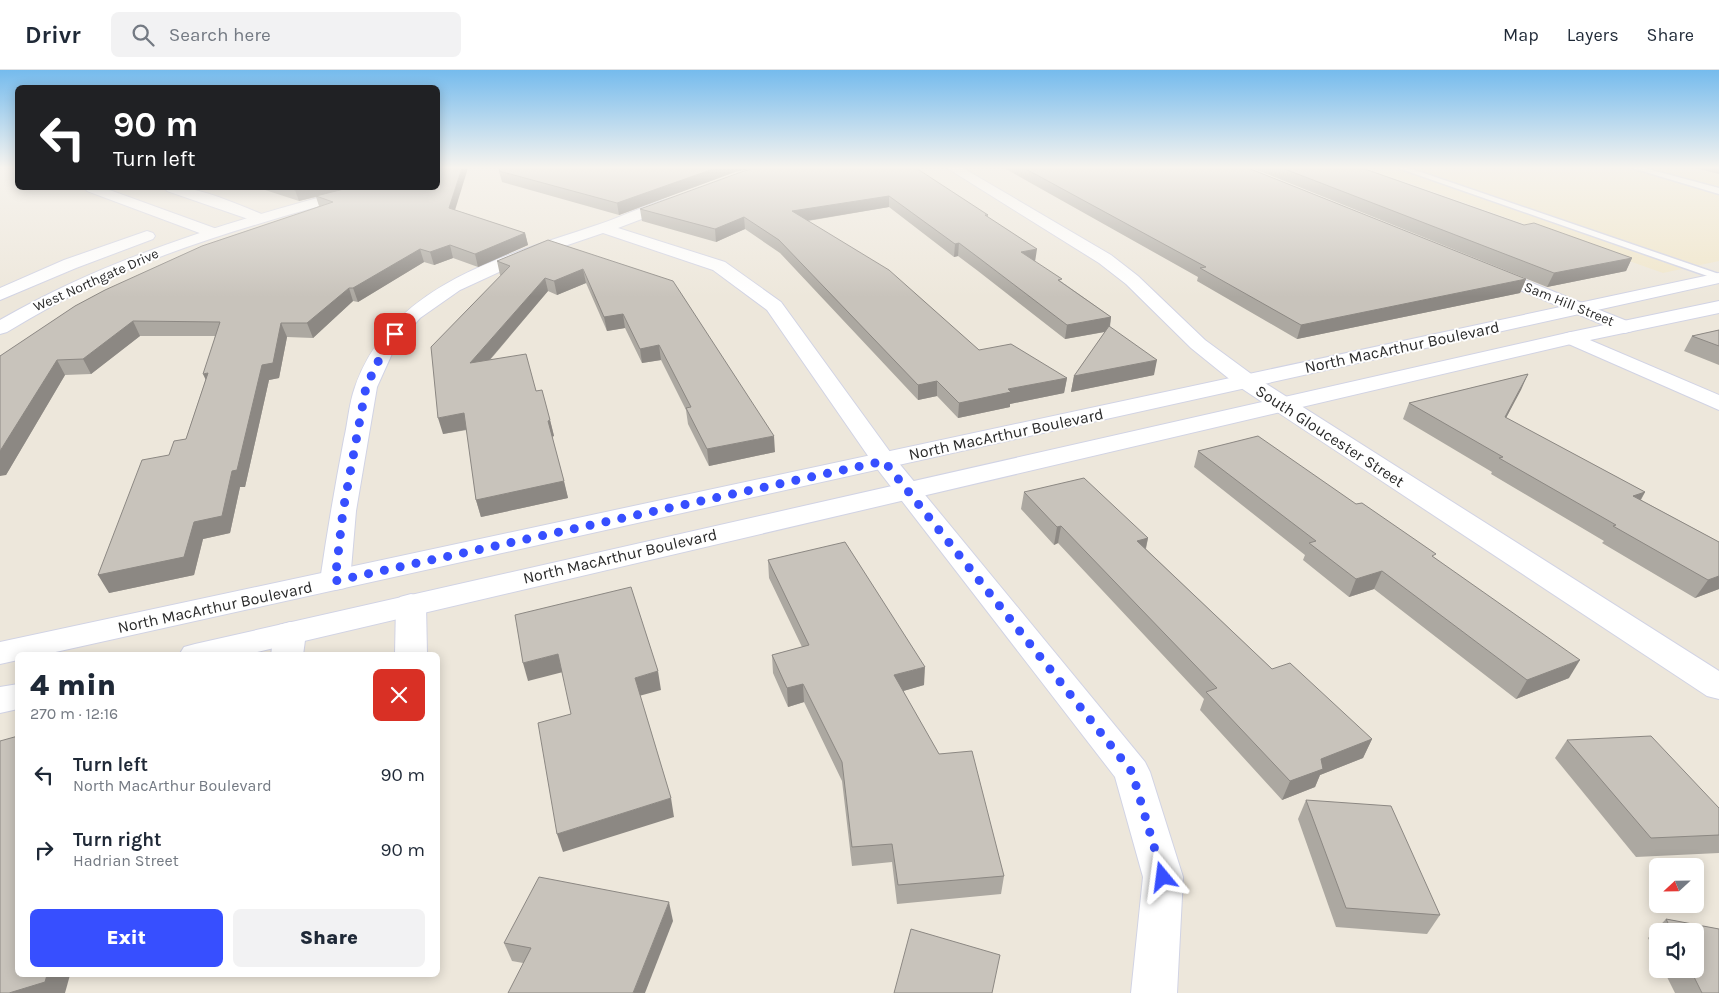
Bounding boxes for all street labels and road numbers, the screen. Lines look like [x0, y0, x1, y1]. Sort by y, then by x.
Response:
street label: West Northgate Drive [31, 245, 161, 315]
street label: Sam Hill Street [1521, 278, 1617, 330]
street label: North MacArthur Boulevard [1303, 317, 1501, 377]
street label: South Gloucester Street [1252, 381, 1408, 491]
street label: North MacArthur Boulevard [907, 404, 1105, 464]
street label: North MacArthur Boulevard [521, 524, 719, 588]
street label: North MacArthur Boulevard [116, 577, 314, 637]

